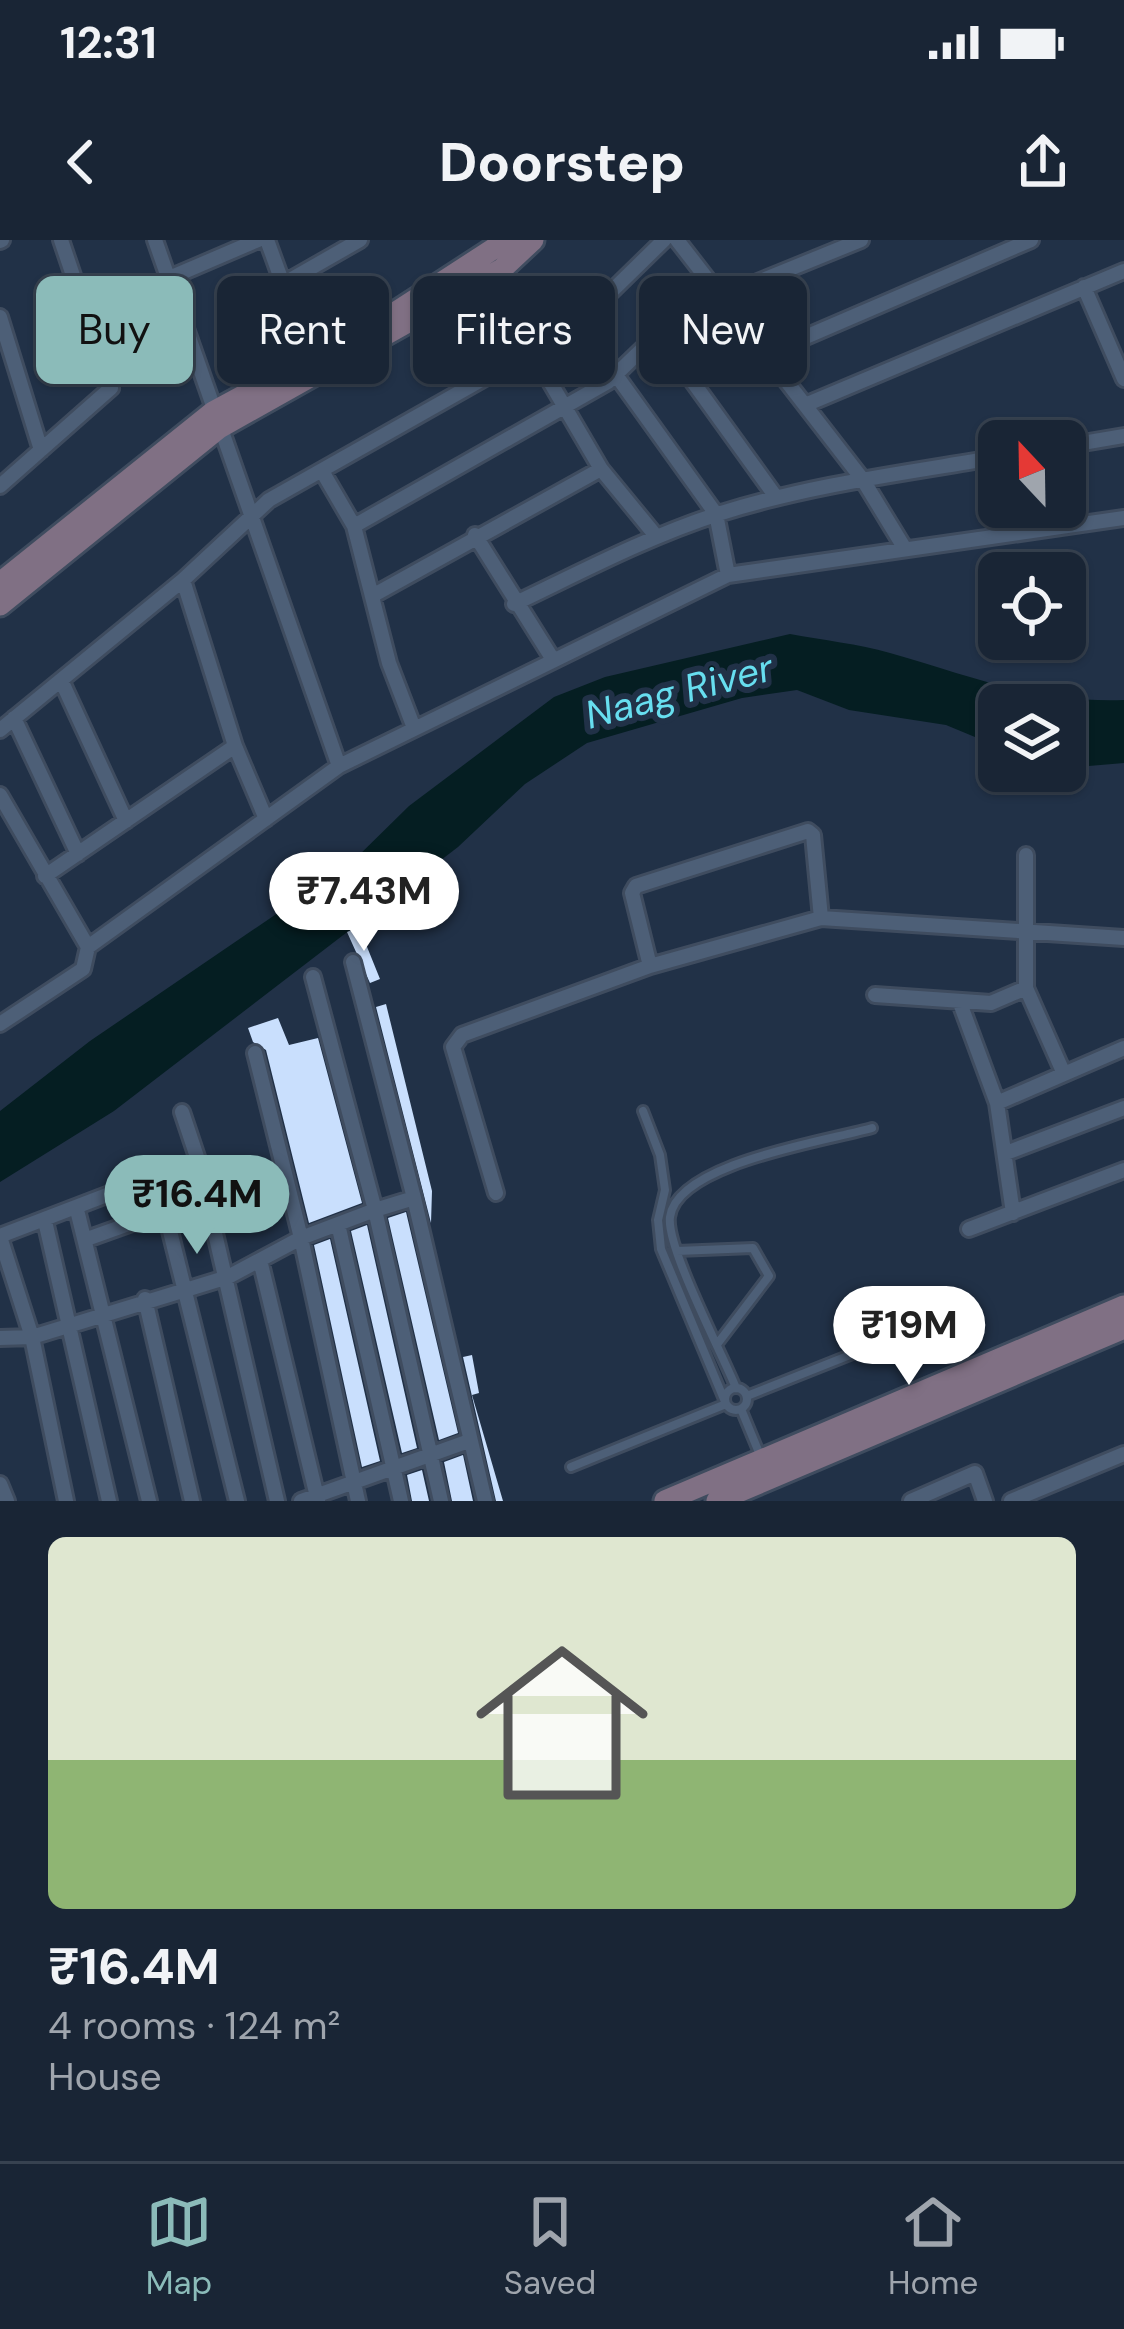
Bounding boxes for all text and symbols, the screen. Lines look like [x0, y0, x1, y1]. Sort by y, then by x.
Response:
text: 12:31 [60, 13, 157, 72]
text: Doorstep [439, 127, 685, 198]
icon: back [48, 129, 114, 195]
icon: share [1010, 129, 1076, 195]
chip: Buy [36, 276, 193, 384]
chip: Rent [217, 276, 389, 384]
chip: Filters [413, 276, 615, 384]
chip: New [639, 276, 807, 384]
north arrow [978, 420, 1086, 528]
map controls [978, 420, 1086, 792]
button: locate [978, 552, 1086, 660]
water label: Naag River [580, 641, 780, 741]
button: layers [978, 684, 1086, 792]
pin: ₹7.43M [266, 852, 462, 954]
text: ₹7.43M [296, 865, 432, 916]
pin: ₹16.4M [99, 1155, 295, 1257]
text: ₹16.4M [131, 1168, 263, 1219]
pin: ₹19M [838, 1286, 980, 1388]
text: ₹19M [860, 1299, 958, 1350]
icon: home [454, 1615, 670, 1831]
text: ₹16.4M [48, 1933, 220, 2000]
text: 4 rooms · 124 m² [48, 2000, 340, 2051]
text: House [48, 2051, 162, 2102]
tab: Map [146, 2189, 212, 2304]
tab: Saved [504, 2189, 596, 2304]
tab: Home [888, 2189, 978, 2304]

